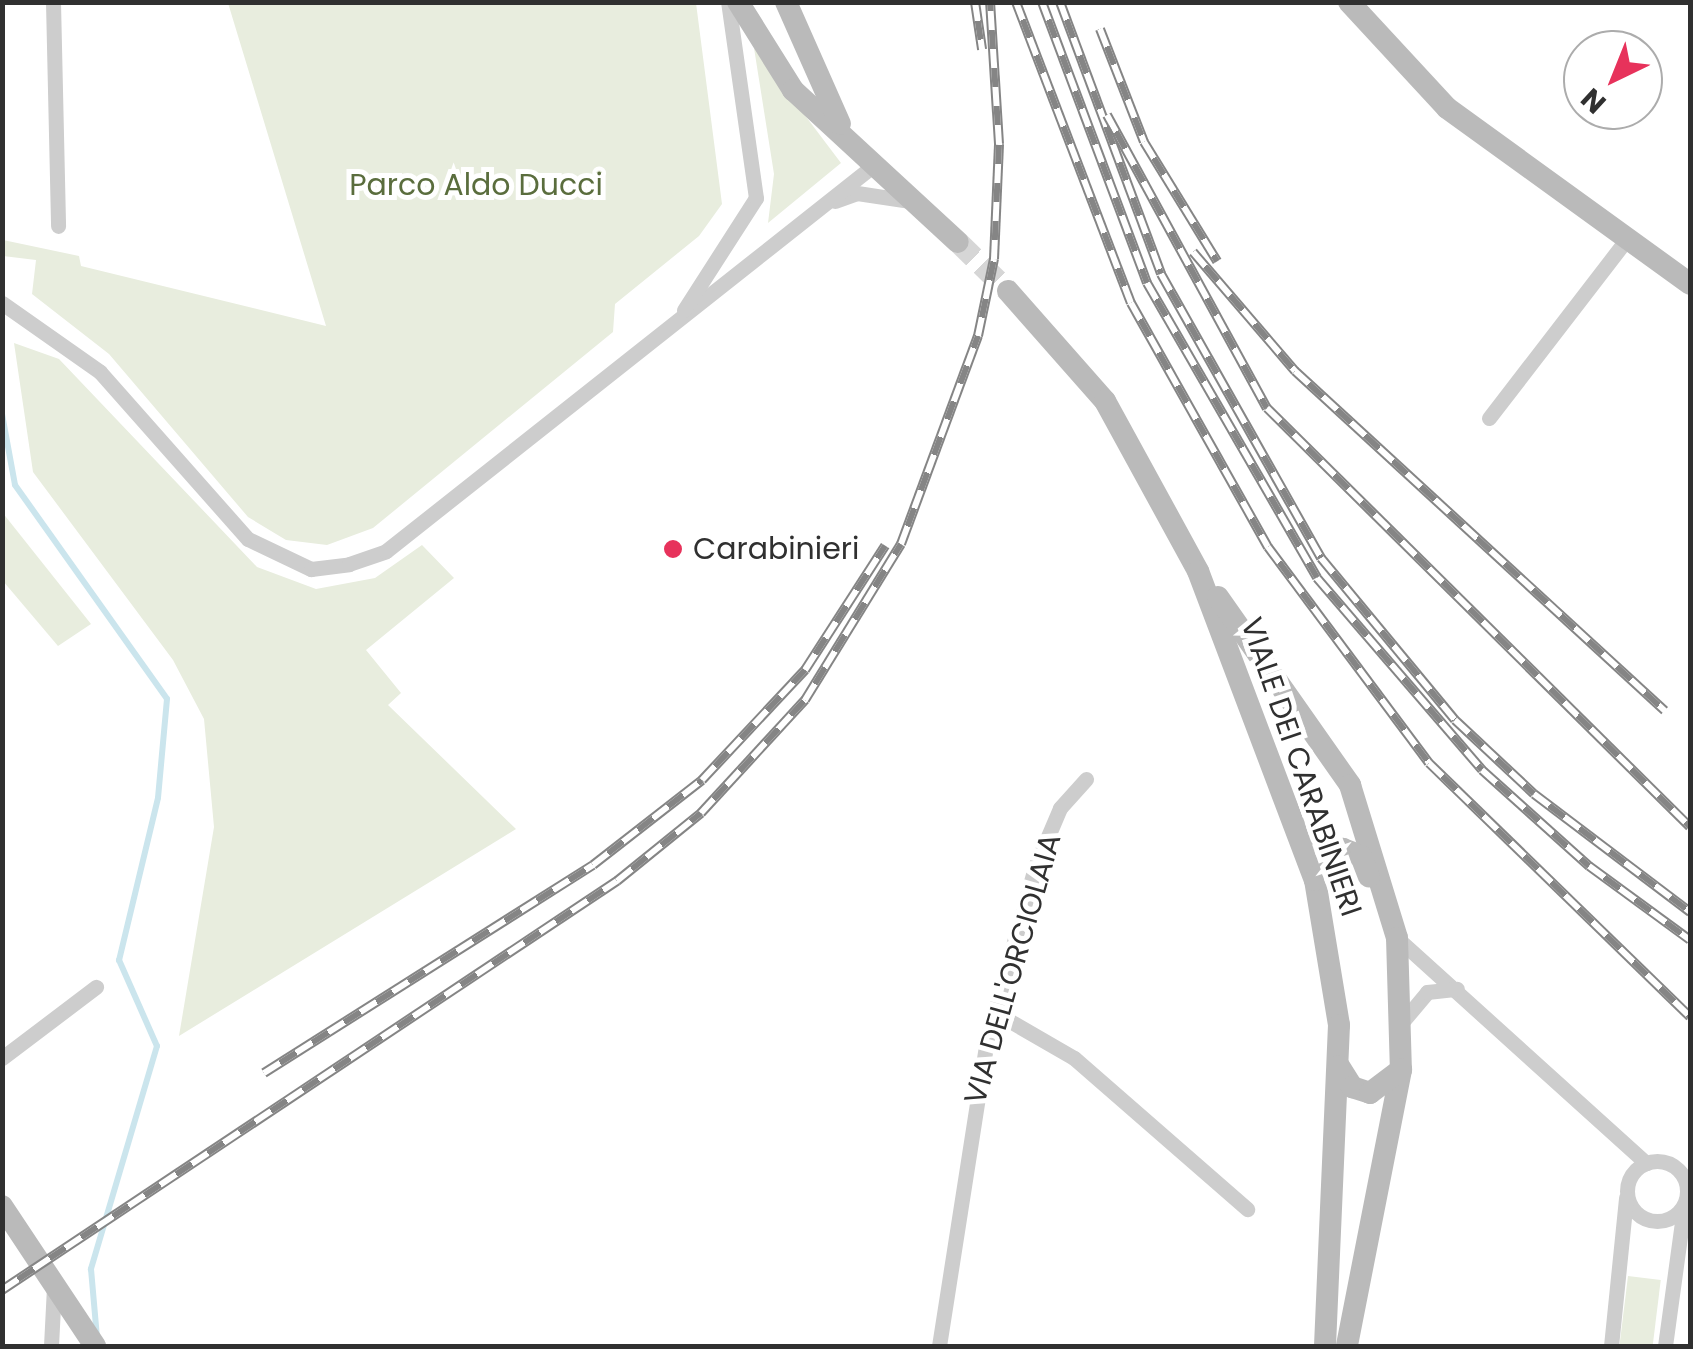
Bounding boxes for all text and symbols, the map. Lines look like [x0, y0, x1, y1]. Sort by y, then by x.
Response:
north arrow [1563, 30, 1663, 130]
text: N [1573, 79, 1615, 122]
park label: Parco Aldo Ducci [349, 167, 603, 203]
place label: Carabinieri [693, 531, 859, 567]
marker: Carabinieri [662, 538, 684, 560]
street label: VIALE DEI CARABINIERI [1233, 613, 1369, 921]
street label: VIA DELL'ORCIOLAIA [957, 830, 1069, 1108]

